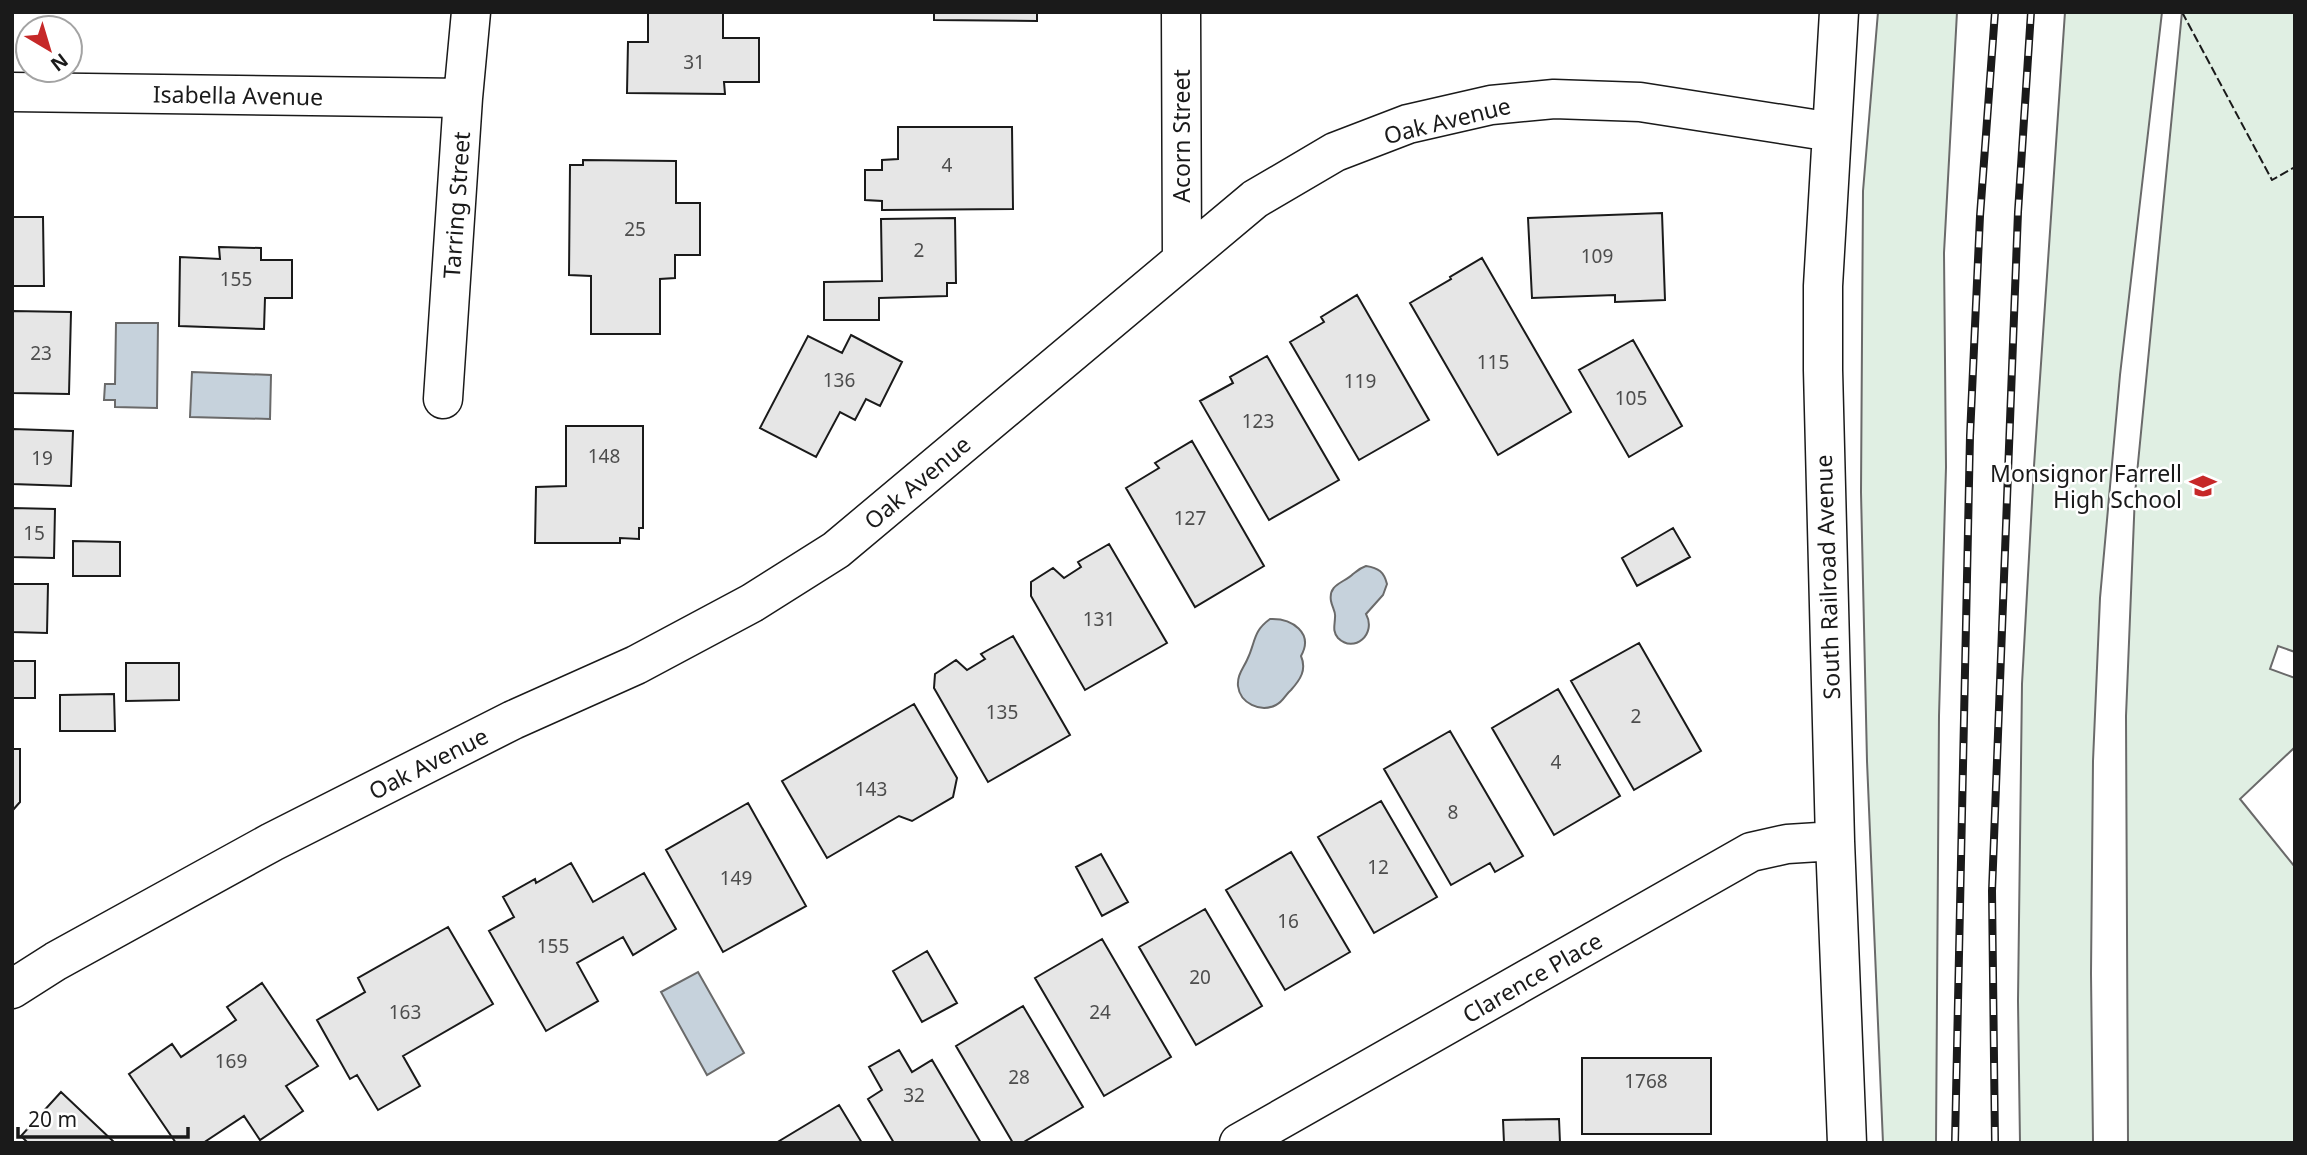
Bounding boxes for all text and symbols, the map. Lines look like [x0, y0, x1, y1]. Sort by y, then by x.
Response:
north arrow [14, 14, 84, 84]
text: N [45, 47, 74, 77]
house number: 31 [683, 49, 705, 75]
street label: Acorn Street [1165, 69, 1197, 203]
street label: Isabella Avenue [153, 78, 323, 112]
street label: Oak Avenue [1380, 89, 1514, 151]
street label: Tarring Street [435, 130, 477, 280]
house number: 4 [942, 152, 953, 178]
house number: 25 [624, 216, 646, 242]
house number: 2 [914, 237, 924, 263]
house number: 109 [1581, 243, 1613, 269]
house number: 155 [220, 266, 252, 292]
house number: 23 [30, 340, 52, 366]
house number: 115 [1477, 349, 1509, 375]
house number: 136 [823, 367, 855, 393]
house number: 119 [1344, 368, 1376, 394]
house number: 105 [1615, 385, 1647, 411]
house number: 123 [1242, 408, 1274, 434]
street label: Oak Avenue [857, 428, 977, 536]
house number: 148 [588, 443, 620, 469]
house number: 19 [31, 445, 53, 471]
street label: South Railroad Avenue [1807, 454, 1847, 700]
place label: Monsignor Farrell High School [1990, 457, 2182, 515]
school or university icon: Monsignor Farrell High School [2188, 471, 2218, 501]
house number: 127 [1174, 505, 1206, 531]
house number: 15 [23, 520, 45, 546]
house number: 131 [1083, 606, 1115, 632]
house number: 135 [986, 699, 1018, 725]
house number: 2 [1631, 703, 1641, 729]
street label: Oak Avenue [363, 719, 493, 807]
house number: 4 [1551, 749, 1562, 775]
house number: 143 [855, 776, 887, 802]
house number: 8 [1448, 799, 1458, 825]
house number: 12 [1367, 854, 1389, 880]
house number: 149 [720, 865, 752, 891]
house number: 16 [1277, 908, 1299, 934]
street label: Clarence Place [1456, 924, 1608, 1030]
house number: 155 [537, 933, 569, 959]
house number: 20 [1189, 964, 1211, 990]
house number: 163 [389, 999, 421, 1025]
house number: 24 [1089, 999, 1111, 1025]
house number: 169 [215, 1048, 247, 1074]
house number: 28 [1008, 1064, 1030, 1090]
house number: 1768 [1624, 1068, 1668, 1094]
house number: 32 [903, 1082, 925, 1108]
scale bar [18, 1096, 187, 1140]
text: 20 m [28, 1105, 77, 1133]

